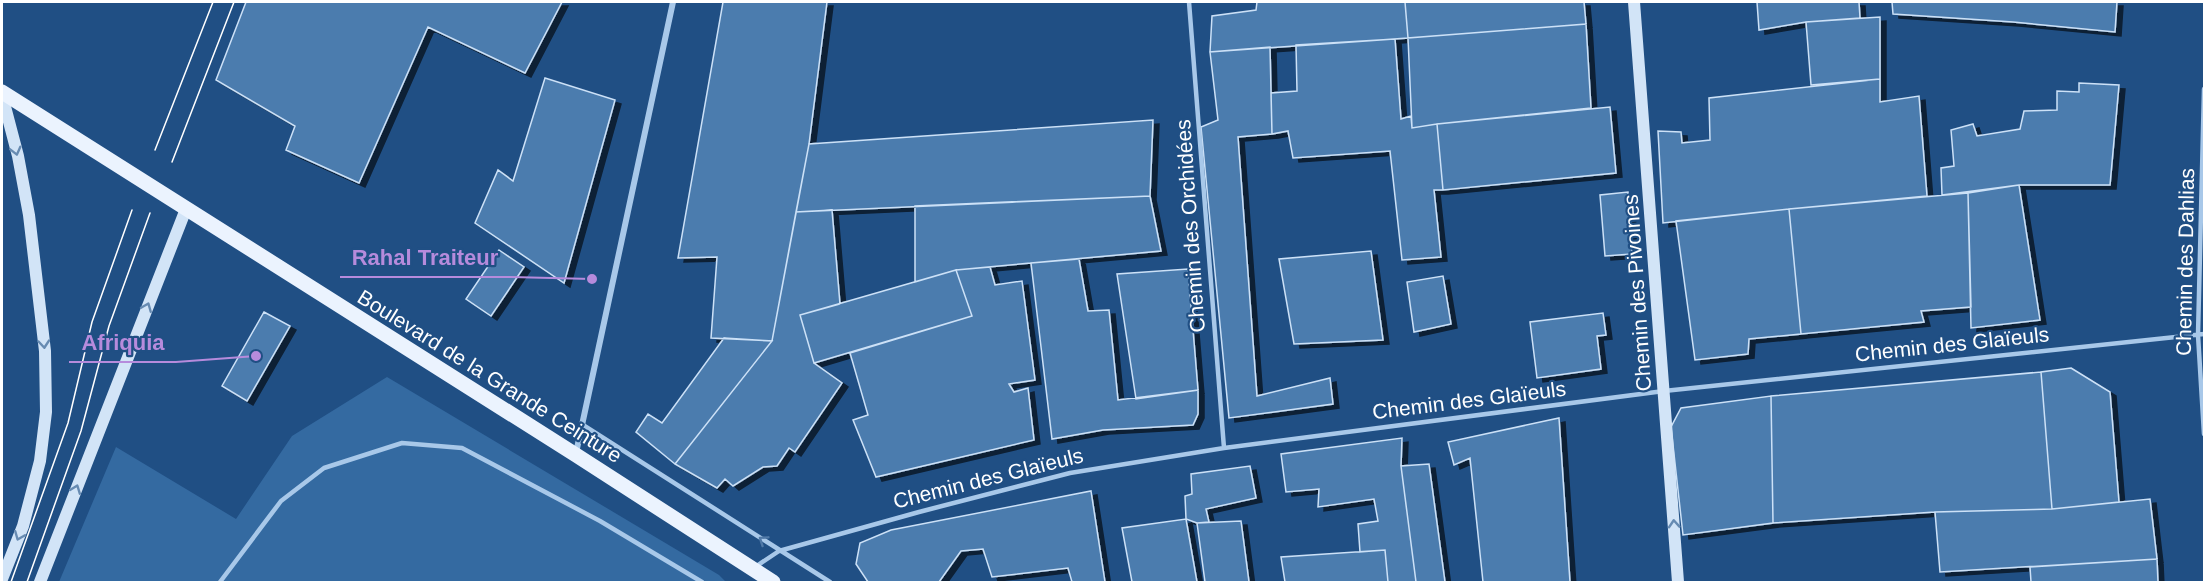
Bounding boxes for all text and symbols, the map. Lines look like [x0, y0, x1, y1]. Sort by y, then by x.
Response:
street label: Chemin des Orchidées [1171, 119, 1209, 333]
one-way arrow [9, 146, 22, 156]
street label: Chemin des Dahlias [2172, 168, 2198, 356]
street label: Chemin des Pivoines [1619, 194, 1655, 392]
callout: Rahal Traiteur [340, 237, 511, 277]
text: Rahal Traiteur [352, 245, 499, 270]
street label: Boulevard de la Grande Ceinture [354, 285, 626, 467]
one-way arrow [140, 302, 152, 313]
callout: Afriquia [69, 322, 176, 362]
street label: Chemin des Glaïeuls [1854, 322, 2050, 366]
text: Afriquia [81, 330, 165, 355]
one-way arrow [37, 340, 50, 349]
street label: Chemin des Glaïeuls [1371, 377, 1567, 423]
street label: Chemin des Glaïeuls [891, 443, 1085, 513]
one-way arrow [69, 484, 81, 495]
one-way arrow [1668, 520, 1681, 529]
one-way arrow [14, 530, 26, 541]
one-way arrow [758, 536, 769, 547]

